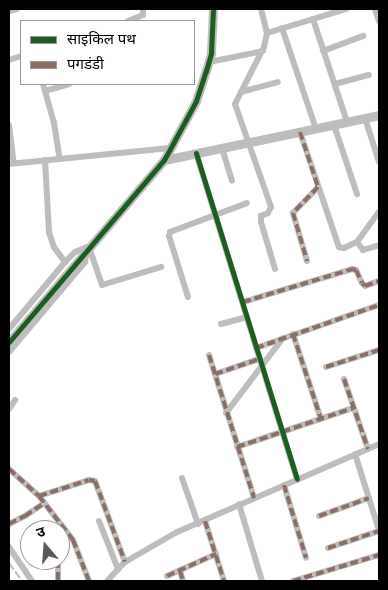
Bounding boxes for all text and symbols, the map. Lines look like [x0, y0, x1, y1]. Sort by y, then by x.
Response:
legend [20, 20, 195, 85]
text: साइकिल पथ [67, 29, 136, 47]
text: पगडंडी [67, 54, 104, 72]
north arrow [20, 520, 70, 570]
text: उ [34, 522, 47, 541]

